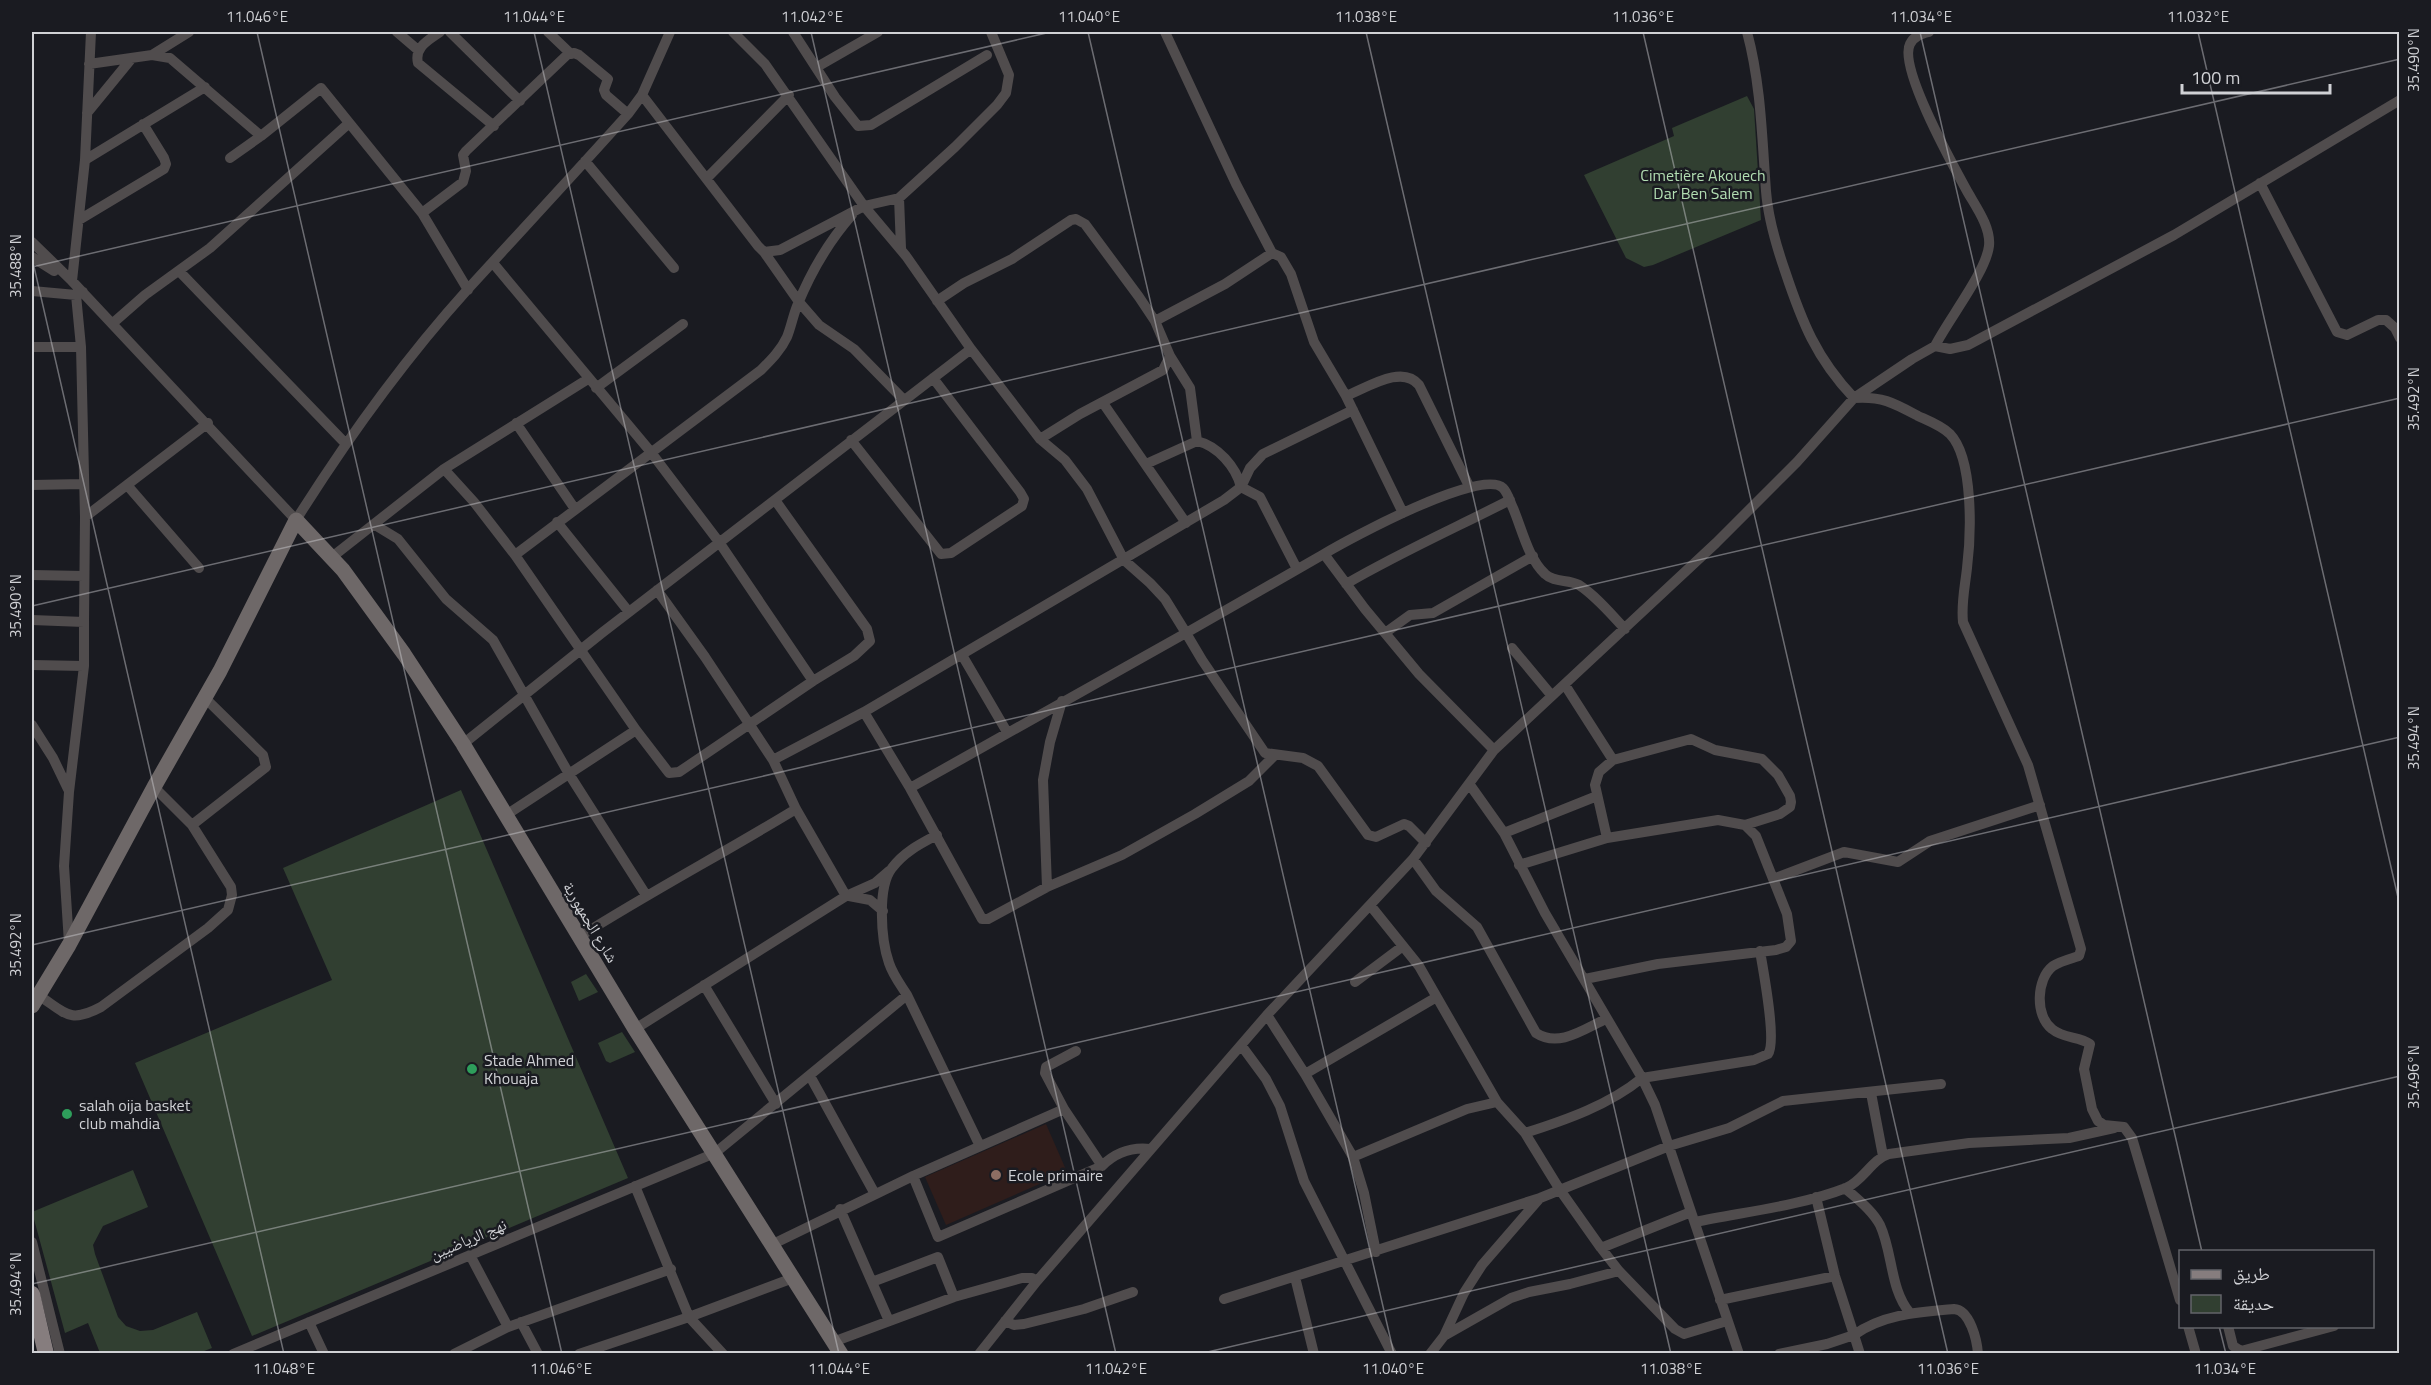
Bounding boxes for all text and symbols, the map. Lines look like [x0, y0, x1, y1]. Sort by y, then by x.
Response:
text: 11.046°E [226, 5, 288, 28]
text: 11.044°E [503, 5, 565, 28]
text: 11.042°E [781, 5, 843, 28]
text: 11.040°E [1058, 5, 1120, 28]
text: 11.038°E [1335, 5, 1397, 28]
text: 11.036°E [1612, 5, 1674, 28]
text: 11.034°E [1890, 5, 1952, 28]
text: 11.032°E [2167, 5, 2229, 28]
text: 35.490°N [2402, 28, 2425, 92]
scale bar [2182, 57, 2330, 95]
text: 100 m [2191, 64, 2240, 91]
park label: Cimetière Akouech Dar Ben Salem [1640, 163, 1766, 205]
text: 35.488°N [4, 234, 27, 298]
text: 35.492°N [2402, 367, 2425, 431]
text: 35.490°N [4, 574, 27, 638]
text: 35.494°N [2402, 706, 2425, 770]
street label: شارع الجمهورية [557, 877, 625, 967]
text: 35.492°N [4, 913, 27, 977]
text: 35.496°N [2402, 1045, 2425, 1109]
place label: Stade Ahmed Khouaja [484, 1048, 574, 1090]
marker: Stade Ahmed Khouaja [465, 1062, 479, 1076]
place label: salah oija basket club mahdia [79, 1093, 191, 1135]
marker: salah oija basket club mahdia [60, 1107, 74, 1121]
place label: Ecole primaire [1008, 1163, 1103, 1187]
marker: Ecole primaire [989, 1168, 1003, 1182]
street label: نهج الرياضيين [426, 1212, 510, 1266]
legend [2179, 1250, 2374, 1328]
text: 35.494°N [4, 1252, 27, 1316]
text: طريق [2233, 1260, 2270, 1287]
text: حديقة [2233, 1290, 2274, 1317]
text: 11.048°E [253, 1357, 315, 1380]
text: 11.046°E [530, 1357, 592, 1380]
text: 11.044°E [808, 1357, 870, 1380]
text: 11.042°E [1085, 1357, 1147, 1380]
text: 11.040°E [1362, 1357, 1424, 1380]
text: 11.038°E [1640, 1357, 1702, 1380]
text: 11.036°E [1917, 1357, 1979, 1380]
text: 11.034°E [2194, 1357, 2256, 1380]

